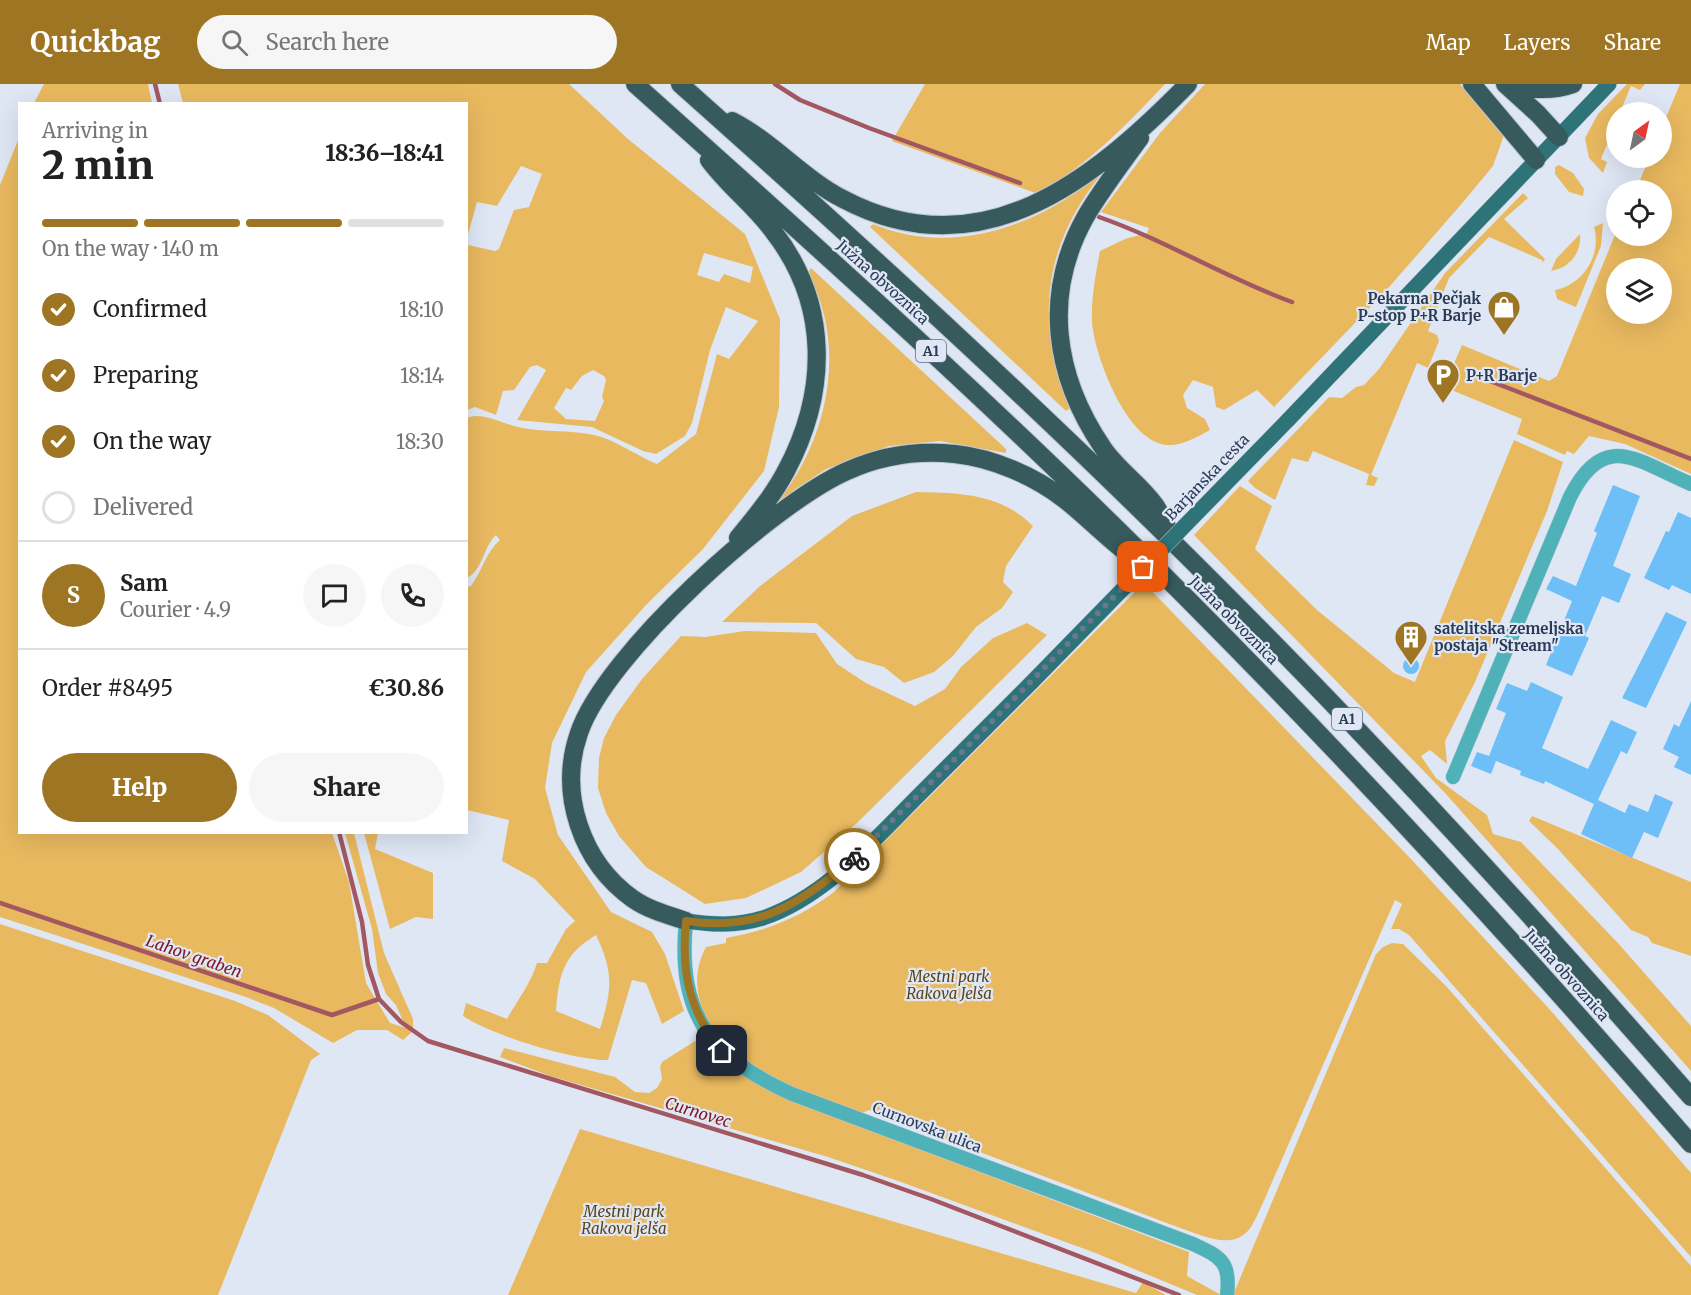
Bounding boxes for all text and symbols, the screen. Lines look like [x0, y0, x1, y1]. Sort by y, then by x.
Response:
search box [197, 15, 617, 69]
text: Quickbag [30, 24, 161, 60]
icon: search [218, 26, 251, 59]
text: Search here [266, 28, 389, 56]
text: Map [1426, 29, 1471, 56]
text: Layers [1504, 29, 1571, 56]
text: Share [1604, 29, 1661, 56]
north arrow [1606, 102, 1672, 168]
map controls [1606, 102, 1672, 324]
text: Arriving in [42, 118, 148, 143]
text: 18:36–18:41 [325, 139, 444, 167]
text: 2 min [42, 141, 154, 190]
button: locate [1606, 180, 1672, 246]
street label: Južna obvoznica [832, 235, 933, 328]
text: On the way · 140 m [42, 236, 219, 261]
button: layers [1606, 258, 1672, 324]
place label: Pekarna Pečjak P-stop P+R Barje [1358, 289, 1481, 325]
shop icon: Pekarna Pečjak P-stop P+R Barje [1486, 289, 1522, 336]
icon: check [42, 293, 75, 326]
text: Confirmed [93, 295, 207, 323]
text: 18:10 [399, 297, 444, 322]
road number: A1 [916, 340, 946, 362]
parking icon: P+R Barje [1425, 357, 1461, 404]
icon: check [42, 359, 75, 392]
text: Preparing [93, 361, 198, 389]
text: 18:14 [400, 363, 444, 388]
place label: P+R Barje [1466, 366, 1537, 385]
icon: check [42, 425, 75, 458]
text: On the way [93, 427, 211, 455]
text: 18:30 [396, 429, 444, 454]
street label: Barjanska cesta [1161, 430, 1253, 524]
text: Delivered [93, 493, 193, 521]
pin [1117, 541, 1168, 592]
icon: bag [1126, 550, 1159, 583]
button: chat [303, 564, 366, 627]
button: phone [381, 564, 444, 627]
text: Sam [120, 569, 168, 597]
street label: Južna obvoznica [1185, 571, 1282, 668]
text: S [67, 581, 80, 609]
text: Courier · 4.9 [120, 597, 231, 622]
building icon: satelitska zemeljska postaja "Stream" [1393, 619, 1429, 666]
place label: satelitska zemeljska postaja "Stream" [1434, 619, 1584, 655]
text: Order #8495 [42, 674, 173, 702]
text: €30.86 [368, 674, 444, 702]
road number: A1 [1332, 708, 1362, 730]
button: Help [42, 753, 237, 822]
button: Share [249, 753, 444, 822]
courier [824, 828, 884, 888]
icon: bike [838, 842, 871, 875]
street label: Južna obvoznica [1520, 924, 1613, 1025]
water label: Lahov graben [143, 930, 245, 982]
park label: Mestni park Rakova Jelša [906, 967, 992, 1003]
pin [696, 1025, 747, 1076]
icon: home [705, 1034, 738, 1067]
water label: Curnovec [662, 1092, 734, 1132]
street label: Curnovska ulica [870, 1097, 984, 1157]
park label: Mestni park Rakova jelša [581, 1202, 667, 1238]

